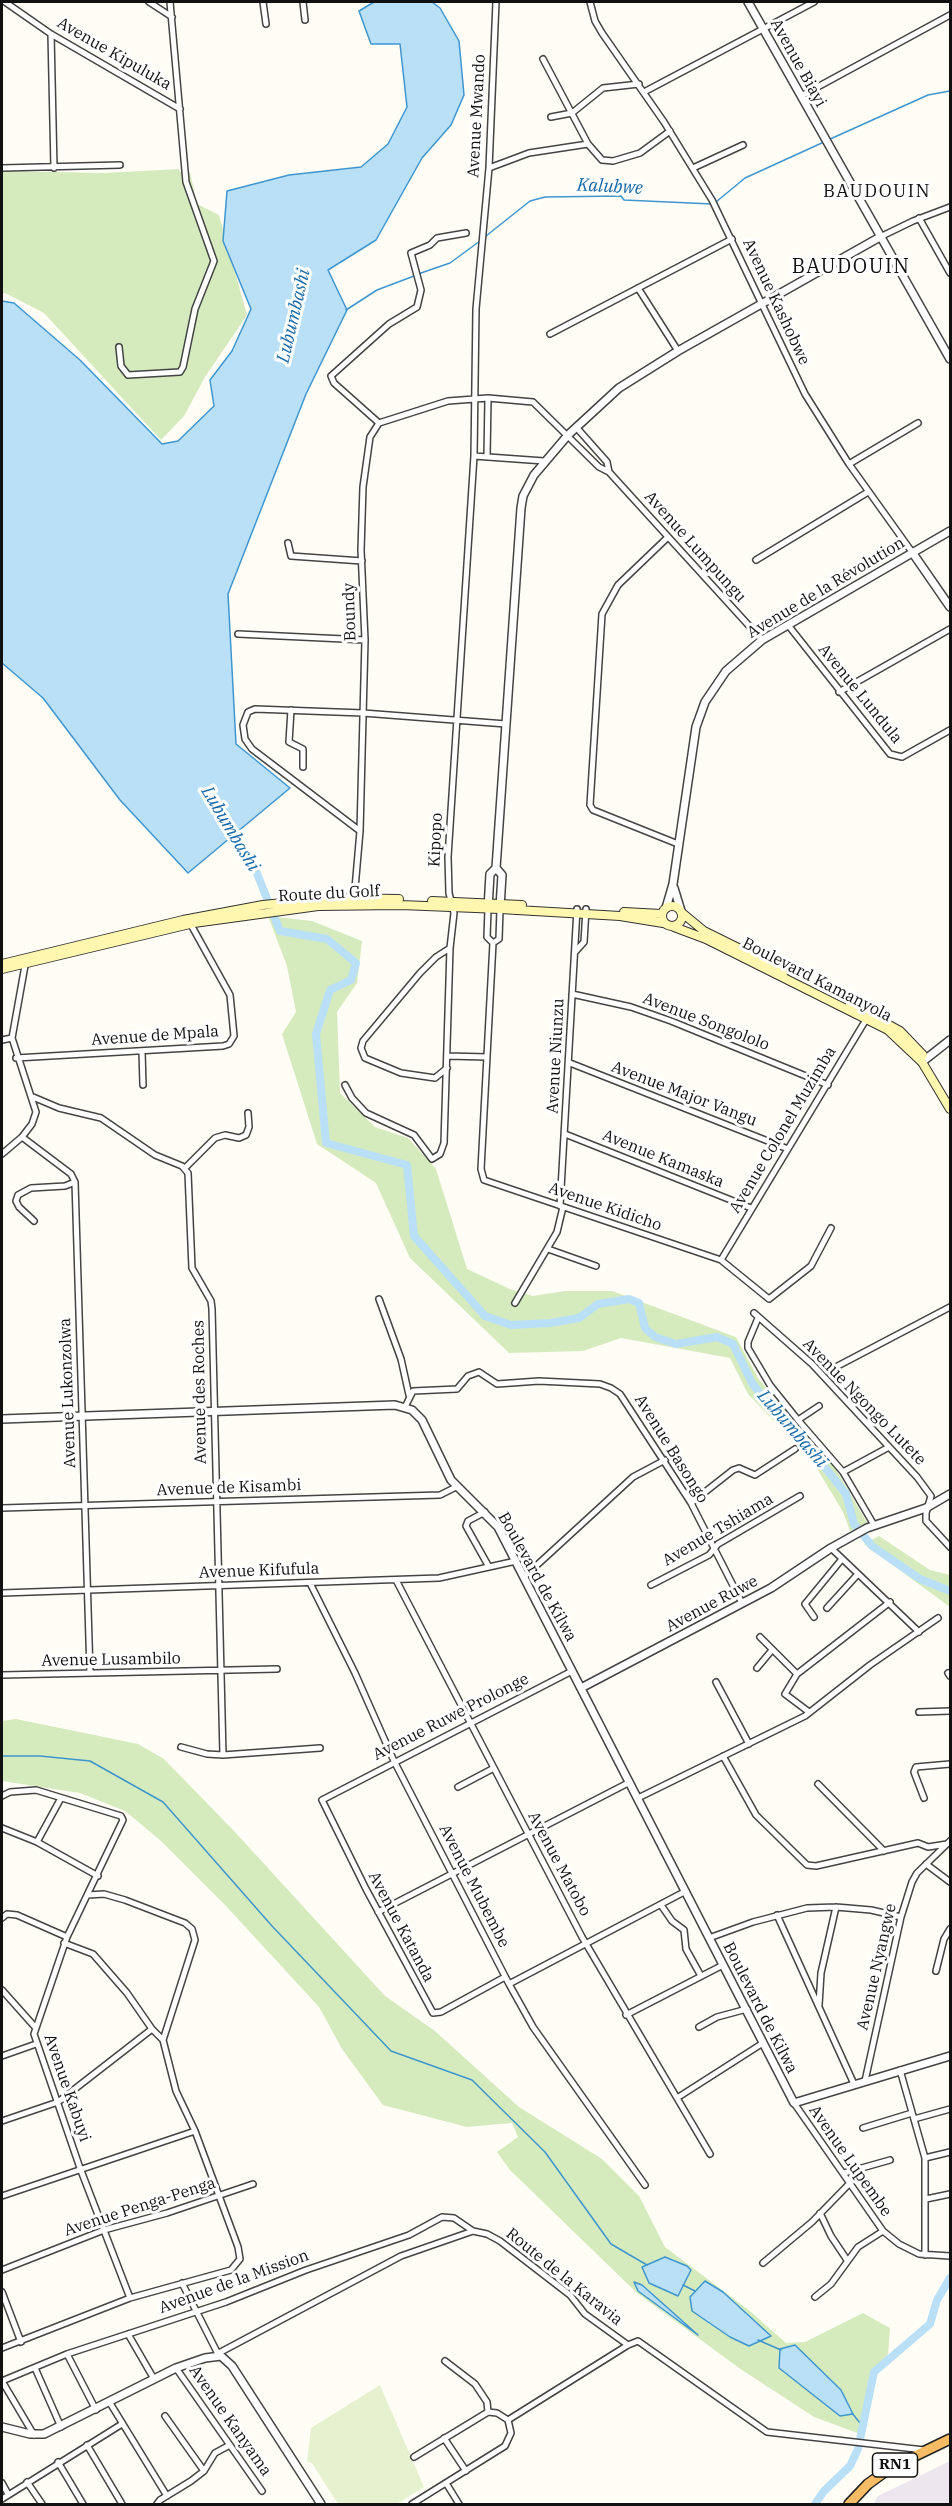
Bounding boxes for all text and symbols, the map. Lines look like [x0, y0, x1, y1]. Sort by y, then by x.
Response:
street label: Avenue Kipuluka [53, 13, 175, 95]
street label: Avenue Biayi [766, 16, 830, 110]
street label: Avenue Mwando [464, 54, 490, 178]
water label: Kalubwe [577, 174, 643, 200]
district label: BAUDOUIN [823, 181, 931, 203]
street label: Avenue Kashobwe [738, 236, 814, 368]
district label: BAUDOUIN [792, 255, 910, 279]
water label: Lubumbashi [273, 267, 315, 365]
street label: Avenue Lumpungu [640, 487, 750, 607]
street label: Avenue de la Révolution [744, 533, 908, 643]
street label: Boundy [339, 583, 361, 641]
street label: Avenue Lundula [814, 640, 906, 748]
water label: Lubumbashi [196, 782, 264, 876]
street label: Kipopo [425, 812, 447, 868]
street label: Route du Golf [278, 882, 380, 906]
street label: Boulevard Kamanyola [739, 934, 895, 1026]
street label: Avenue Songololo [640, 989, 772, 1055]
street label: Avenue Niunzu [543, 998, 569, 1114]
street label: Avenue de Mpala [90, 1022, 220, 1050]
street label: Avenue Colonel Muzimba [726, 1043, 840, 1217]
street label: Avenue Major Vangu [608, 1057, 760, 1131]
street label: Avenue Kamaska [599, 1126, 727, 1192]
street label: Avenue Kidicho [546, 1179, 664, 1235]
street label: Avenue Lukonzolwa [56, 1318, 80, 1468]
street label: Avenue des Roches [189, 1320, 211, 1464]
street label: Avenue Ngongo Lutete [798, 1335, 930, 1469]
water label: Lubumbashi [752, 1386, 832, 1472]
street label: Avenue Basongo [630, 1391, 712, 1507]
street label: Avenue de Kisambi [156, 1476, 302, 1500]
street label: Avenue Tshiama [659, 1489, 777, 1571]
street label: Boulevard de Kilwa [493, 1509, 581, 1645]
street label: Avenue Kifufula [198, 1559, 320, 1583]
street label: Avenue Ruwe [663, 1572, 761, 1636]
street label: Avenue Lusambilo [41, 1649, 181, 1671]
street label: Avenue Ruwe Prolonge [370, 1669, 532, 1765]
street label: Avenue Matobo [523, 1808, 595, 1920]
street label: Avenue Mubembe [435, 1821, 513, 1951]
street label: Avenue Katanda [364, 1868, 438, 1986]
street label: Avenue Nyangwe [853, 1902, 901, 2032]
street label: Boulevard de Kilwa [719, 1939, 801, 2077]
street label: Avenue Kabuyi [40, 2032, 94, 2144]
street label: Avenue Lupembe [804, 2102, 896, 2220]
street label: Avenue Penga-Penga [62, 2173, 218, 2241]
street label: Route de la Karavia [502, 2224, 626, 2330]
street label: Avenue de la Mission [156, 2246, 312, 2318]
street label: Avenue Kanyama [185, 2362, 275, 2480]
road number: RN1 [872, 2453, 918, 2477]

